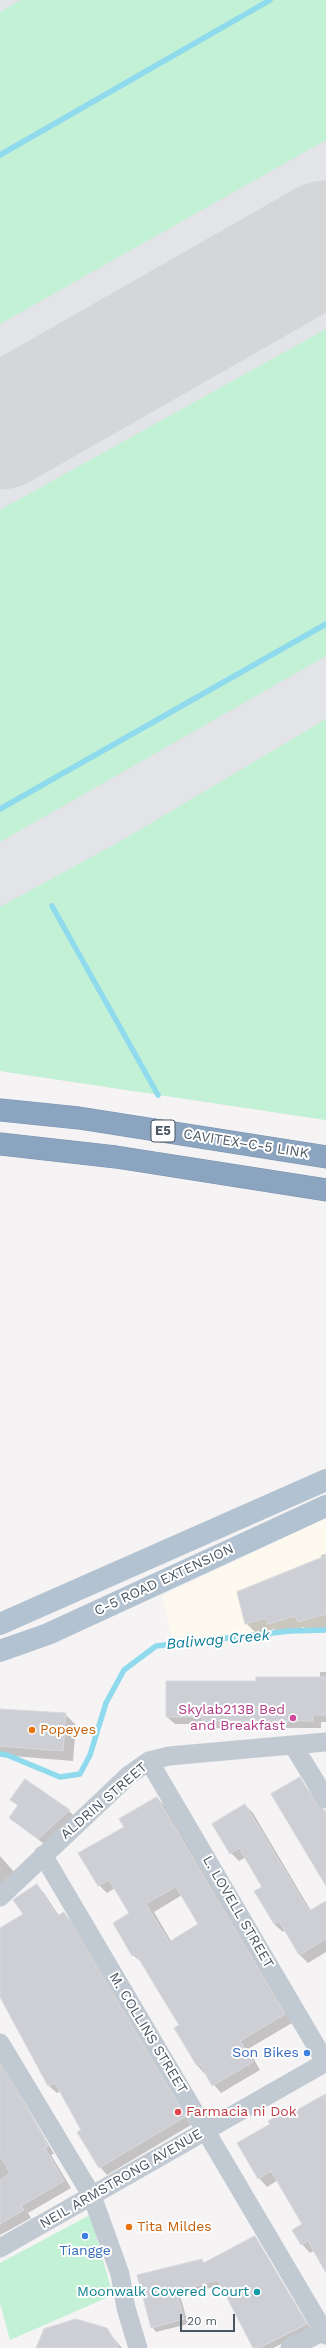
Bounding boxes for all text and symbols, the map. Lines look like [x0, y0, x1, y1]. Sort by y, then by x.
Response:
road number: E5 [151, 1120, 175, 1142]
street label: CAVITEX–C-5 LINK [182, 1126, 310, 1162]
street label: C-5 ROAD EXTENSION [92, 1540, 236, 1620]
water label: Baliwag Creek [166, 1627, 270, 1653]
place label: Skylab213B Bed and Breakfast [178, 1702, 285, 1734]
marker: Skylab213B Bed and Breakfast [288, 1713, 298, 1723]
place label: Popeyes [40, 1722, 96, 1738]
marker: Popeyes [27, 1725, 37, 1735]
street label: ALDRIN STREET [57, 1759, 151, 1843]
street label: L. LOVELL STREET [199, 1853, 277, 1971]
street label: M. COLLINS STREET [105, 1969, 191, 2097]
place label: Son Bikes [232, 2045, 299, 2061]
marker: Son Bikes [302, 2048, 312, 2058]
place label: Farmacia ni Dok [186, 2104, 297, 2120]
marker: Farmacia ni Dok [173, 2107, 183, 2117]
street label: NEIL ARMSTRONG AVENUE [37, 2126, 205, 2232]
place label: Tita Mildes [137, 2219, 212, 2235]
marker: Tita Mildes [124, 2222, 134, 2232]
marker: Tiangge [80, 2231, 90, 2241]
place label: Tiangge [59, 2243, 111, 2259]
place label: Moonwalk Covered Court [77, 2284, 249, 2300]
marker: Moonwalk Covered Court [252, 2287, 262, 2297]
scale bar [182, 2306, 237, 2332]
text: 20 m [187, 2314, 217, 2328]

